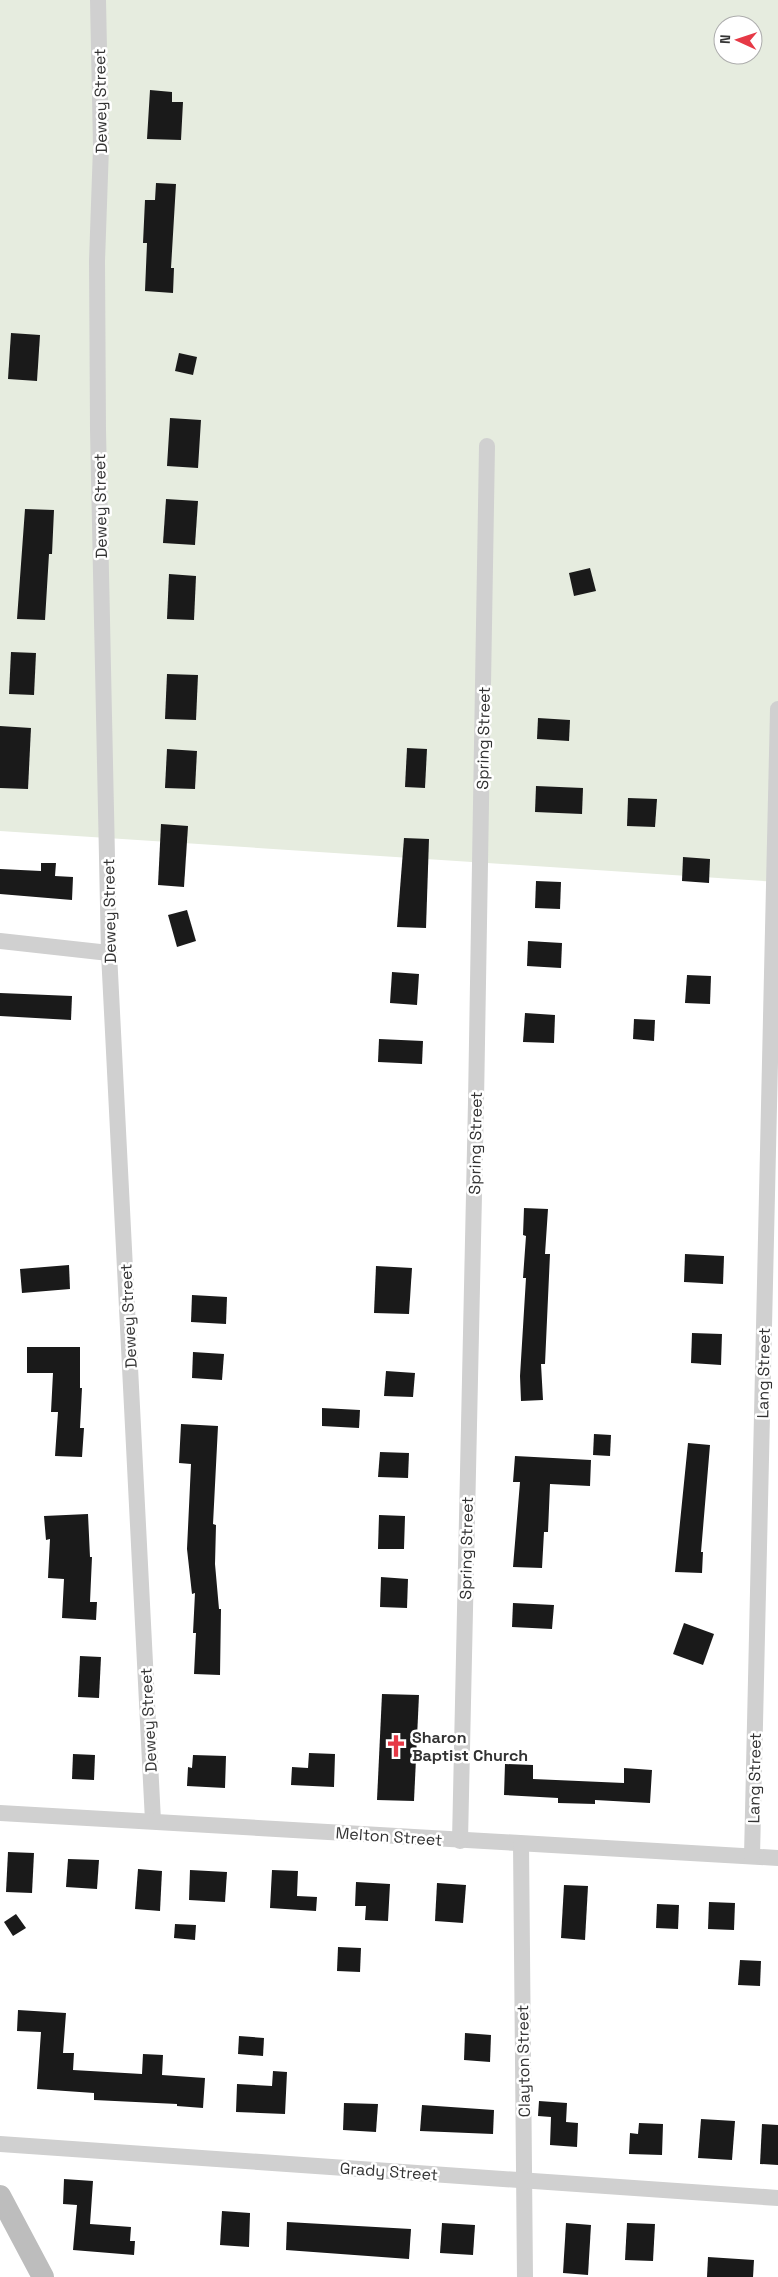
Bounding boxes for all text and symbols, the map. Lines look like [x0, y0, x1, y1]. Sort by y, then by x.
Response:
north arrow [713, 15, 763, 65]
text: N [716, 34, 734, 44]
street label: Dewey Street [89, 48, 112, 154]
street label: Dewey Street [89, 453, 112, 559]
street label: Spring Street [472, 686, 495, 790]
street label: Dewey Street [98, 858, 121, 964]
street label: Spring Street [464, 1091, 487, 1195]
street label: Dewey Street [115, 1263, 142, 1369]
street label: Lang Street [752, 1327, 775, 1419]
street label: Spring Street [455, 1496, 478, 1600]
street label: Dewey Street [135, 1667, 162, 1773]
place label: Sharon Baptist Church [412, 1727, 528, 1766]
street label: Lang Street [743, 1732, 766, 1824]
church icon: Sharon Baptist Church [383, 1733, 409, 1759]
street label: Melton Street [335, 1822, 443, 1851]
street label: Clayton Street [512, 2004, 535, 2118]
street label: Grady Street [339, 2158, 439, 2185]

